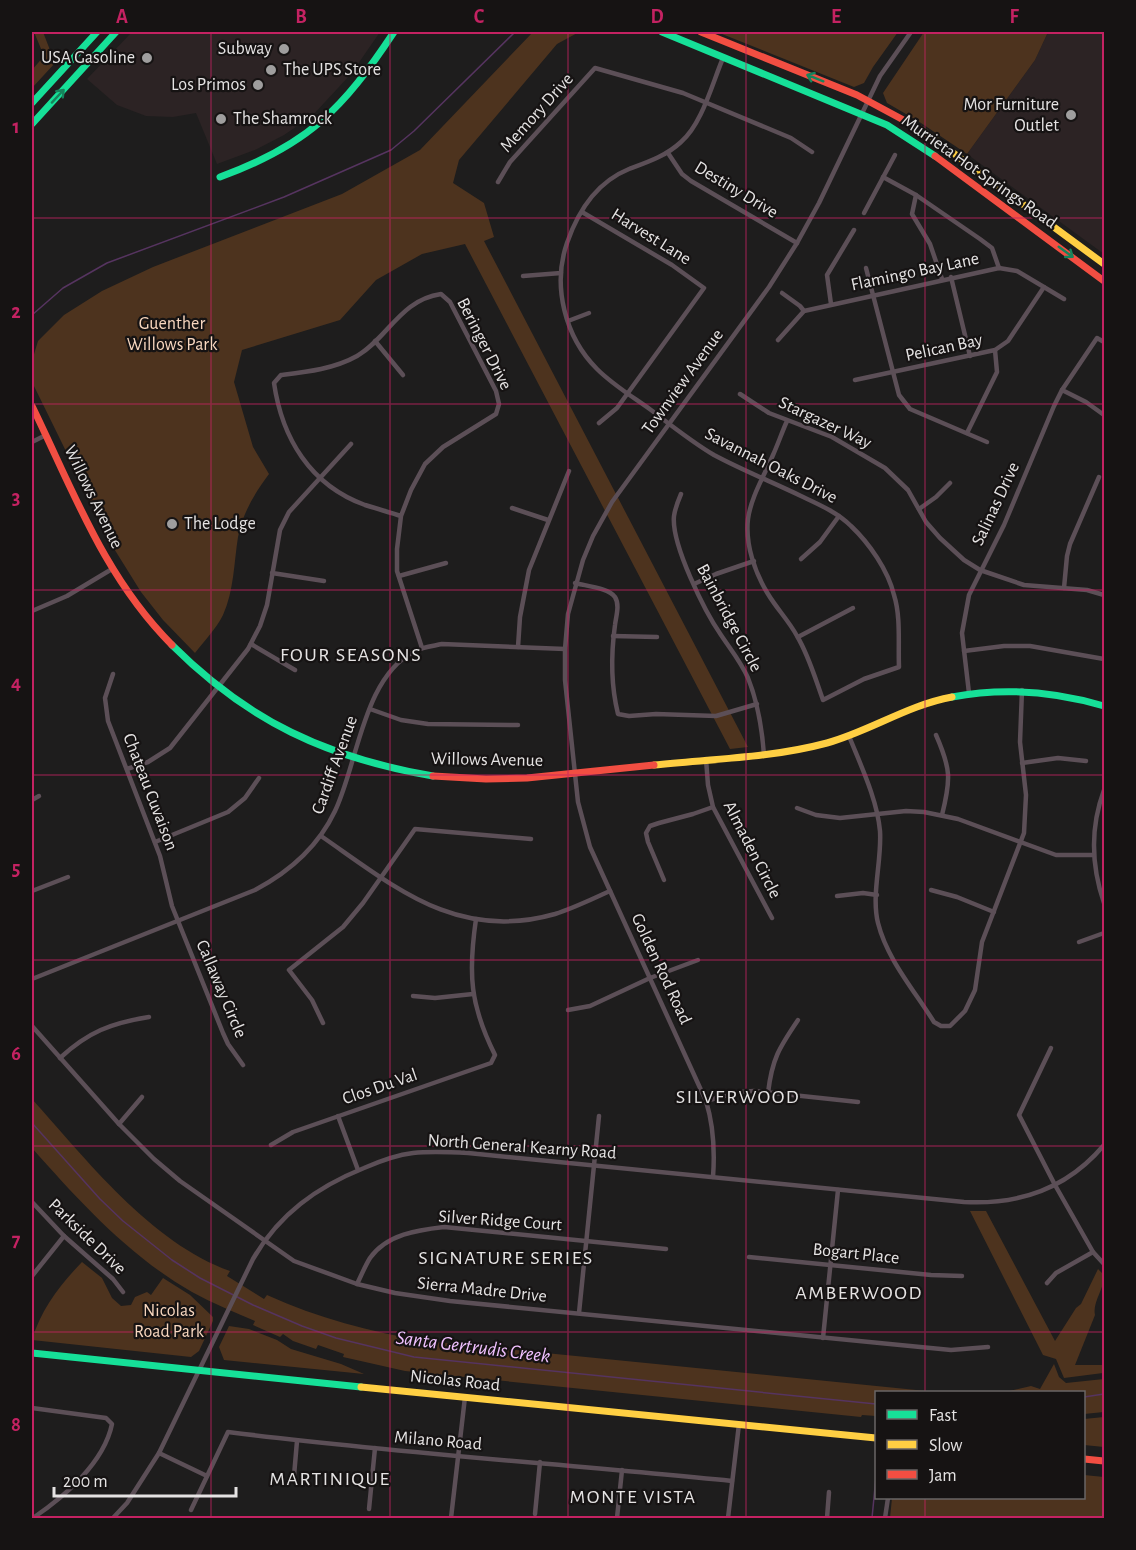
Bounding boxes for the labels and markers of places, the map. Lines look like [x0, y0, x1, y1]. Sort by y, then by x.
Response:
place label: Subway [218, 40, 272, 58]
marker: Subway [277, 42, 291, 56]
place label: USA Gasoline [41, 49, 135, 67]
marker: USA Gasoline [140, 51, 154, 65]
place label: The UPS Store [283, 61, 381, 79]
marker: The UPS Store [264, 63, 278, 77]
place label: Los Primos [171, 76, 246, 94]
marker: Los Primos [251, 78, 265, 92]
place label: Mor Furniture Outlet [963, 96, 1059, 135]
marker: Mor Furniture Outlet [1064, 108, 1078, 122]
place label: The Shamrock [233, 110, 333, 128]
marker: The Shamrock [214, 112, 228, 126]
place label: The Lodge [184, 515, 256, 533]
marker: The Lodge [165, 517, 179, 531]

